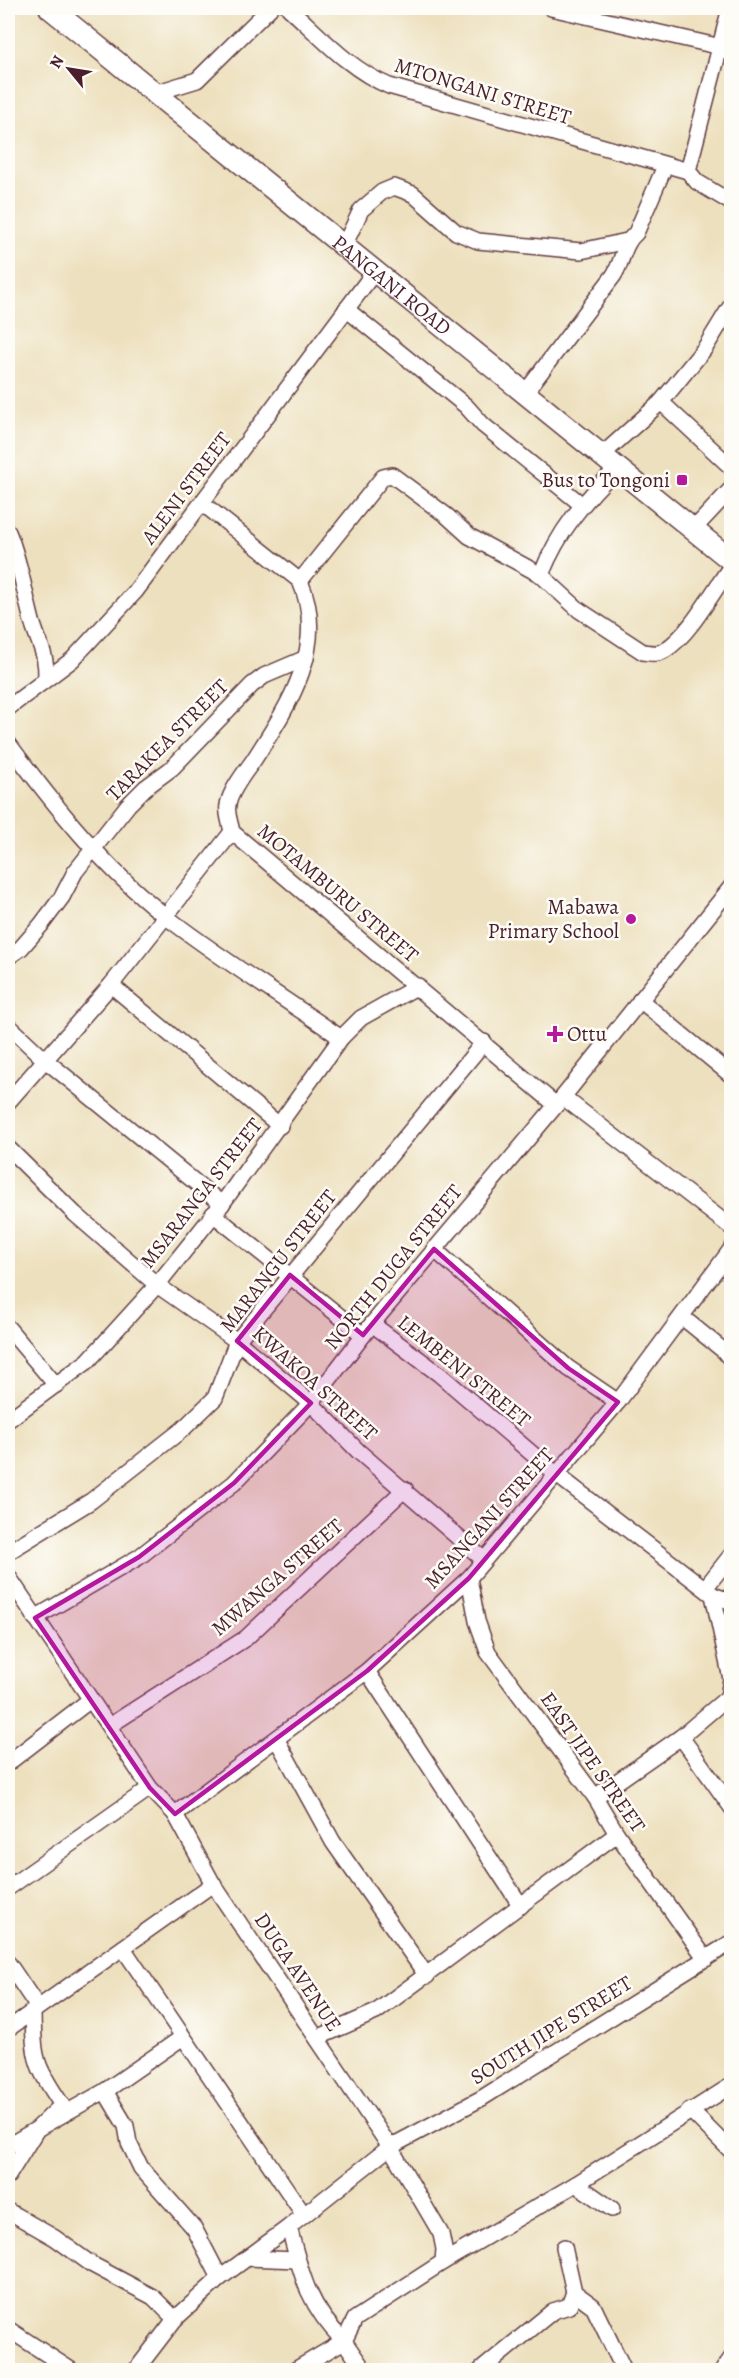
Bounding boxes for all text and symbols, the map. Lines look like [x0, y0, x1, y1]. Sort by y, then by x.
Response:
north arrow [39, 39, 99, 99]
text: N [44, 51, 69, 73]
street label: MTONGANI STREET [391, 51, 575, 131]
street label: PANGANI ROAD [326, 228, 457, 342]
street label: ALENI STREET [134, 426, 238, 551]
place label: Bus to Tongoni [541, 466, 670, 494]
marker: Bus to Tongoni [675, 473, 689, 487]
street label: TARAKEA STREET [100, 672, 235, 807]
street label: MOTAMBURU STREET [252, 817, 425, 969]
place label: Mabawa Primary School [488, 893, 619, 945]
marker: Mabawa Primary School [624, 912, 638, 926]
place label: Ottu [567, 1020, 607, 1048]
marker: Ottu [548, 1027, 562, 1041]
street label: MSARANGA STREET [133, 1112, 269, 1274]
street label: NORTH DUGA STREET [318, 1178, 469, 1356]
street label: MARANGU STREET [213, 1183, 343, 1338]
street label: LEMBENI STREET [391, 1309, 537, 1434]
street label: KWAKOA STREET [246, 1319, 384, 1447]
street label: MSANGANI STREET [418, 1441, 560, 1595]
street label: MWANGA STREET [205, 1512, 349, 1642]
street label: EAST JIPE STREET [534, 1686, 652, 1838]
street label: DUGA AVENUE [248, 1907, 348, 2037]
street label: SOUTH JIPE STREET [465, 1969, 638, 2091]

